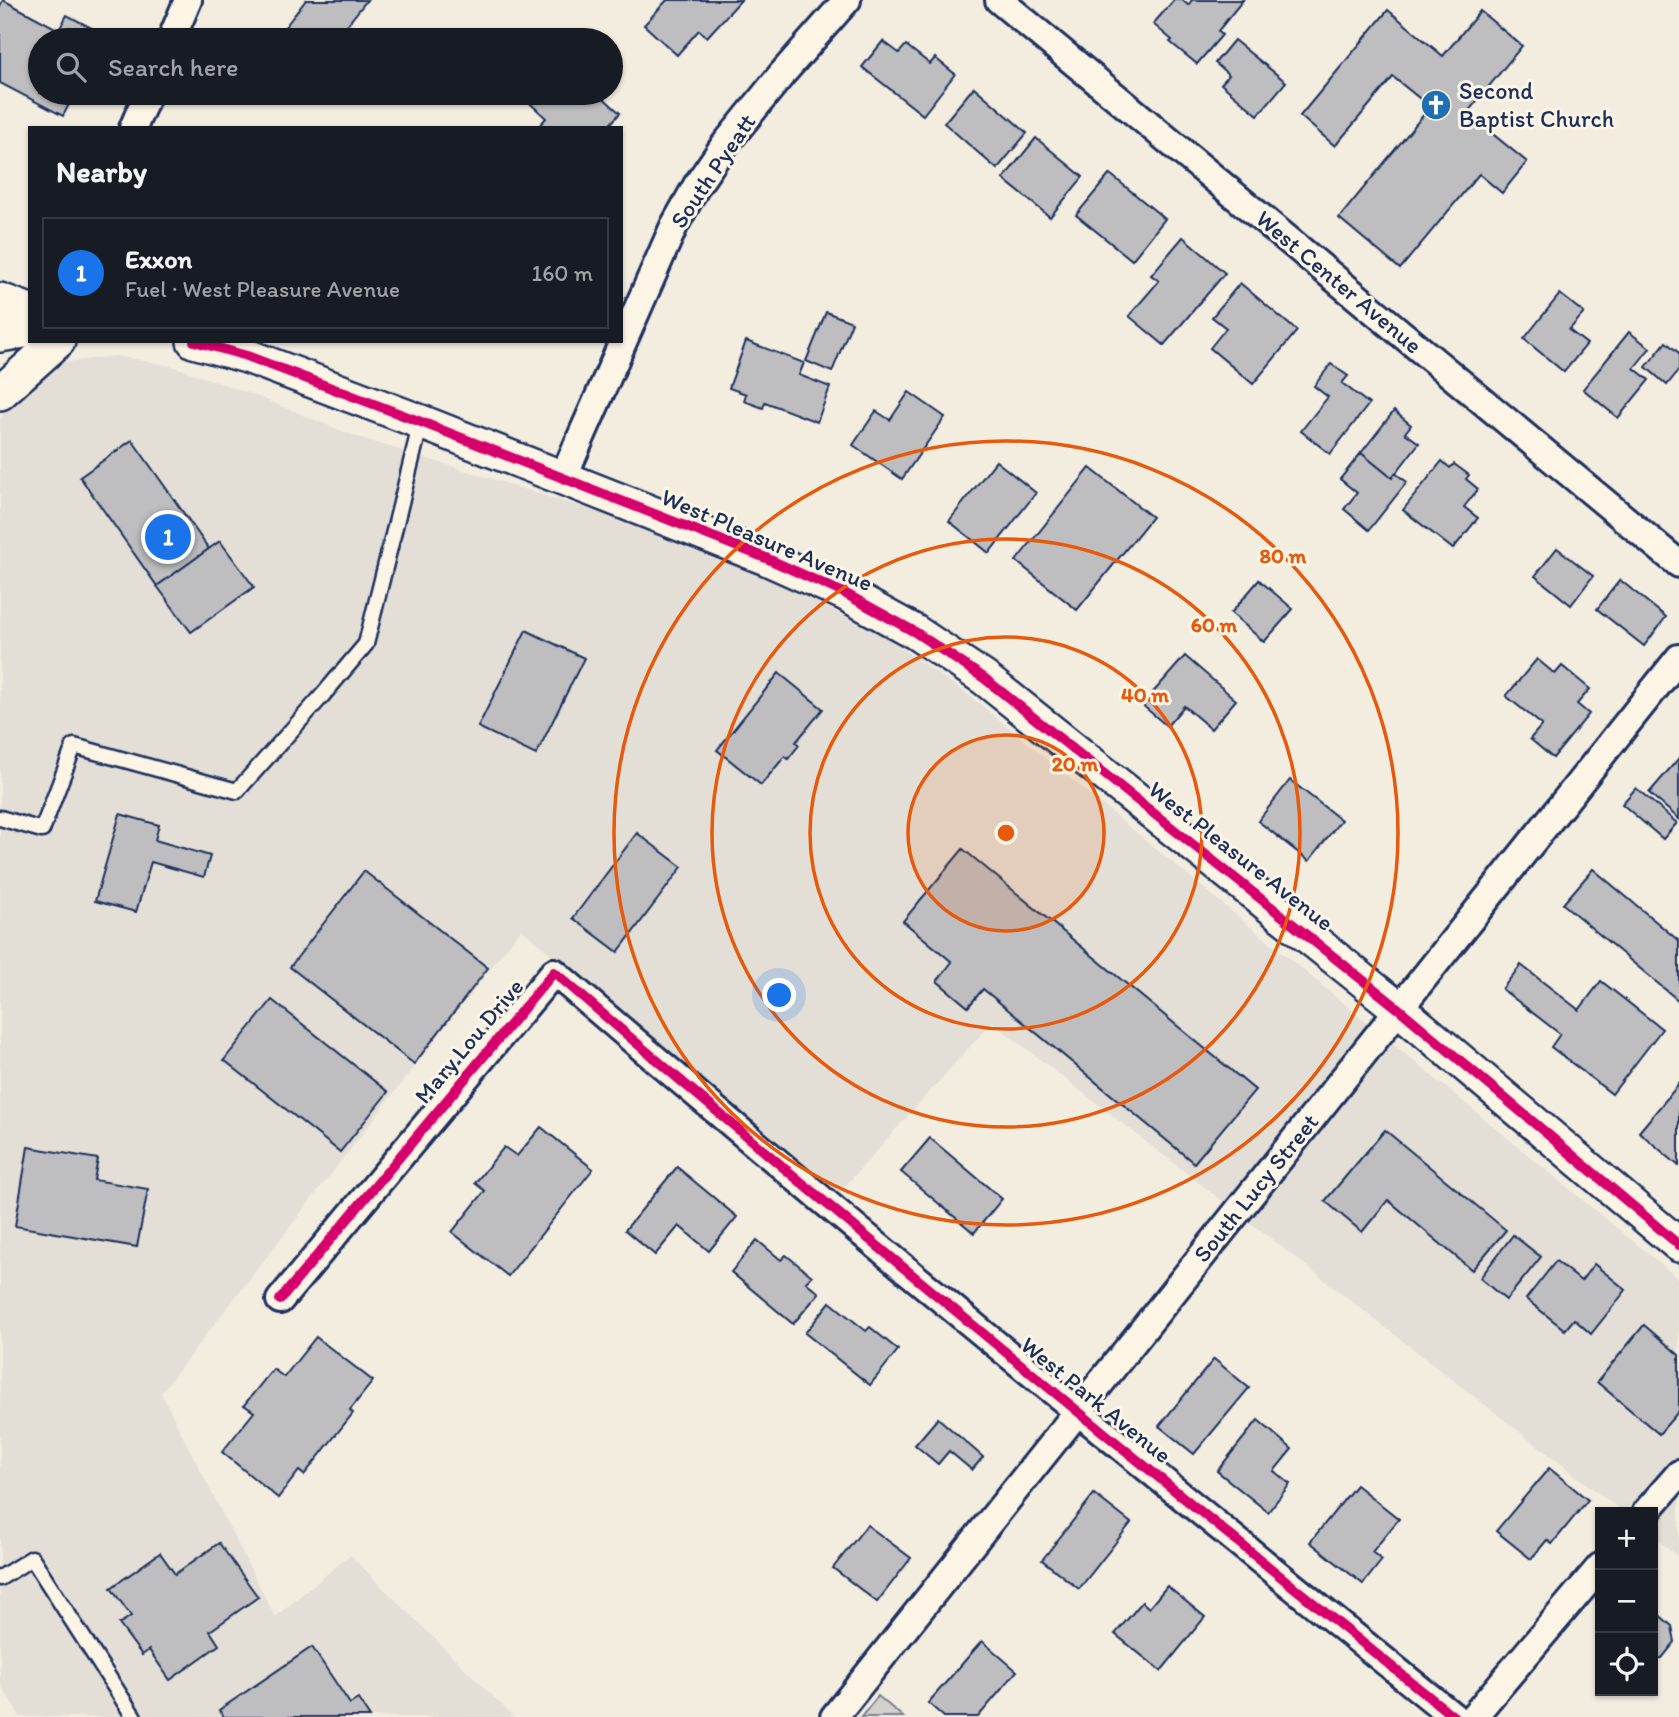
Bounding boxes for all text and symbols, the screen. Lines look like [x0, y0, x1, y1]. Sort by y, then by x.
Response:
search box [28, 28, 623, 105]
icon: search [52, 48, 90, 86]
text: Search here [108, 51, 238, 83]
place label: Second Baptist Church [1459, 76, 1614, 133]
church icon: Second Baptist Church [1419, 88, 1453, 122]
street label: South Pyeatt [664, 108, 761, 233]
text: Nearby [56, 153, 147, 190]
street label: West Center Avenue [1250, 204, 1428, 360]
text: Exxon [125, 243, 192, 275]
text: 1 [76, 259, 86, 287]
text: 160 m [531, 259, 593, 287]
text: Fuel · West Pleasure Avenue [125, 275, 400, 303]
street label: West Pleasure Avenue [657, 482, 877, 597]
pin: 1 [145, 511, 191, 563]
text: 80 m [1260, 543, 1307, 568]
text: 60 m [1191, 612, 1238, 637]
text: 40 m [1121, 682, 1169, 707]
text: 20 m [1052, 751, 1099, 776]
street label: West Pleasure Avenue [1143, 774, 1340, 937]
centre of rings [994, 821, 1018, 845]
street label: Mary Lou Drive [408, 972, 529, 1109]
your location [762, 978, 796, 1012]
street label: South Lucy Street [1187, 1108, 1324, 1268]
street label: West Park Avenue [1015, 1330, 1177, 1469]
map controls [1595, 1507, 1658, 1696]
button: + [1595, 1507, 1658, 1570]
button: − [1595, 1570, 1658, 1633]
button: locate [1595, 1633, 1658, 1696]

